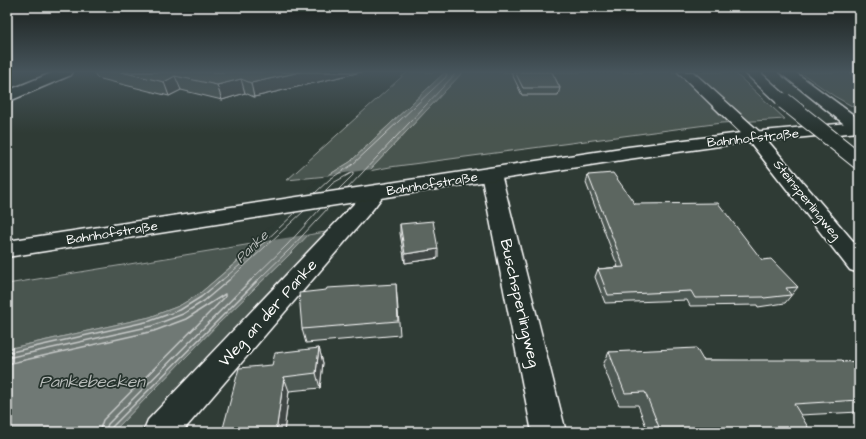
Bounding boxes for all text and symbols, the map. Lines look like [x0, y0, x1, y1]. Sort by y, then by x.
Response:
street label: Bahnhofstraße [706, 124, 800, 152]
street label: Steinsperlingweg [768, 156, 845, 245]
street label: Bahnhofstraße [385, 168, 479, 200]
street label: Bahnhofstraße [65, 217, 159, 249]
water label: Panke [231, 225, 274, 268]
street label: Buschsperlingweg [494, 237, 545, 370]
street label: Weg an der Panke [214, 254, 323, 372]
water label: Pankebecken [39, 370, 146, 394]

